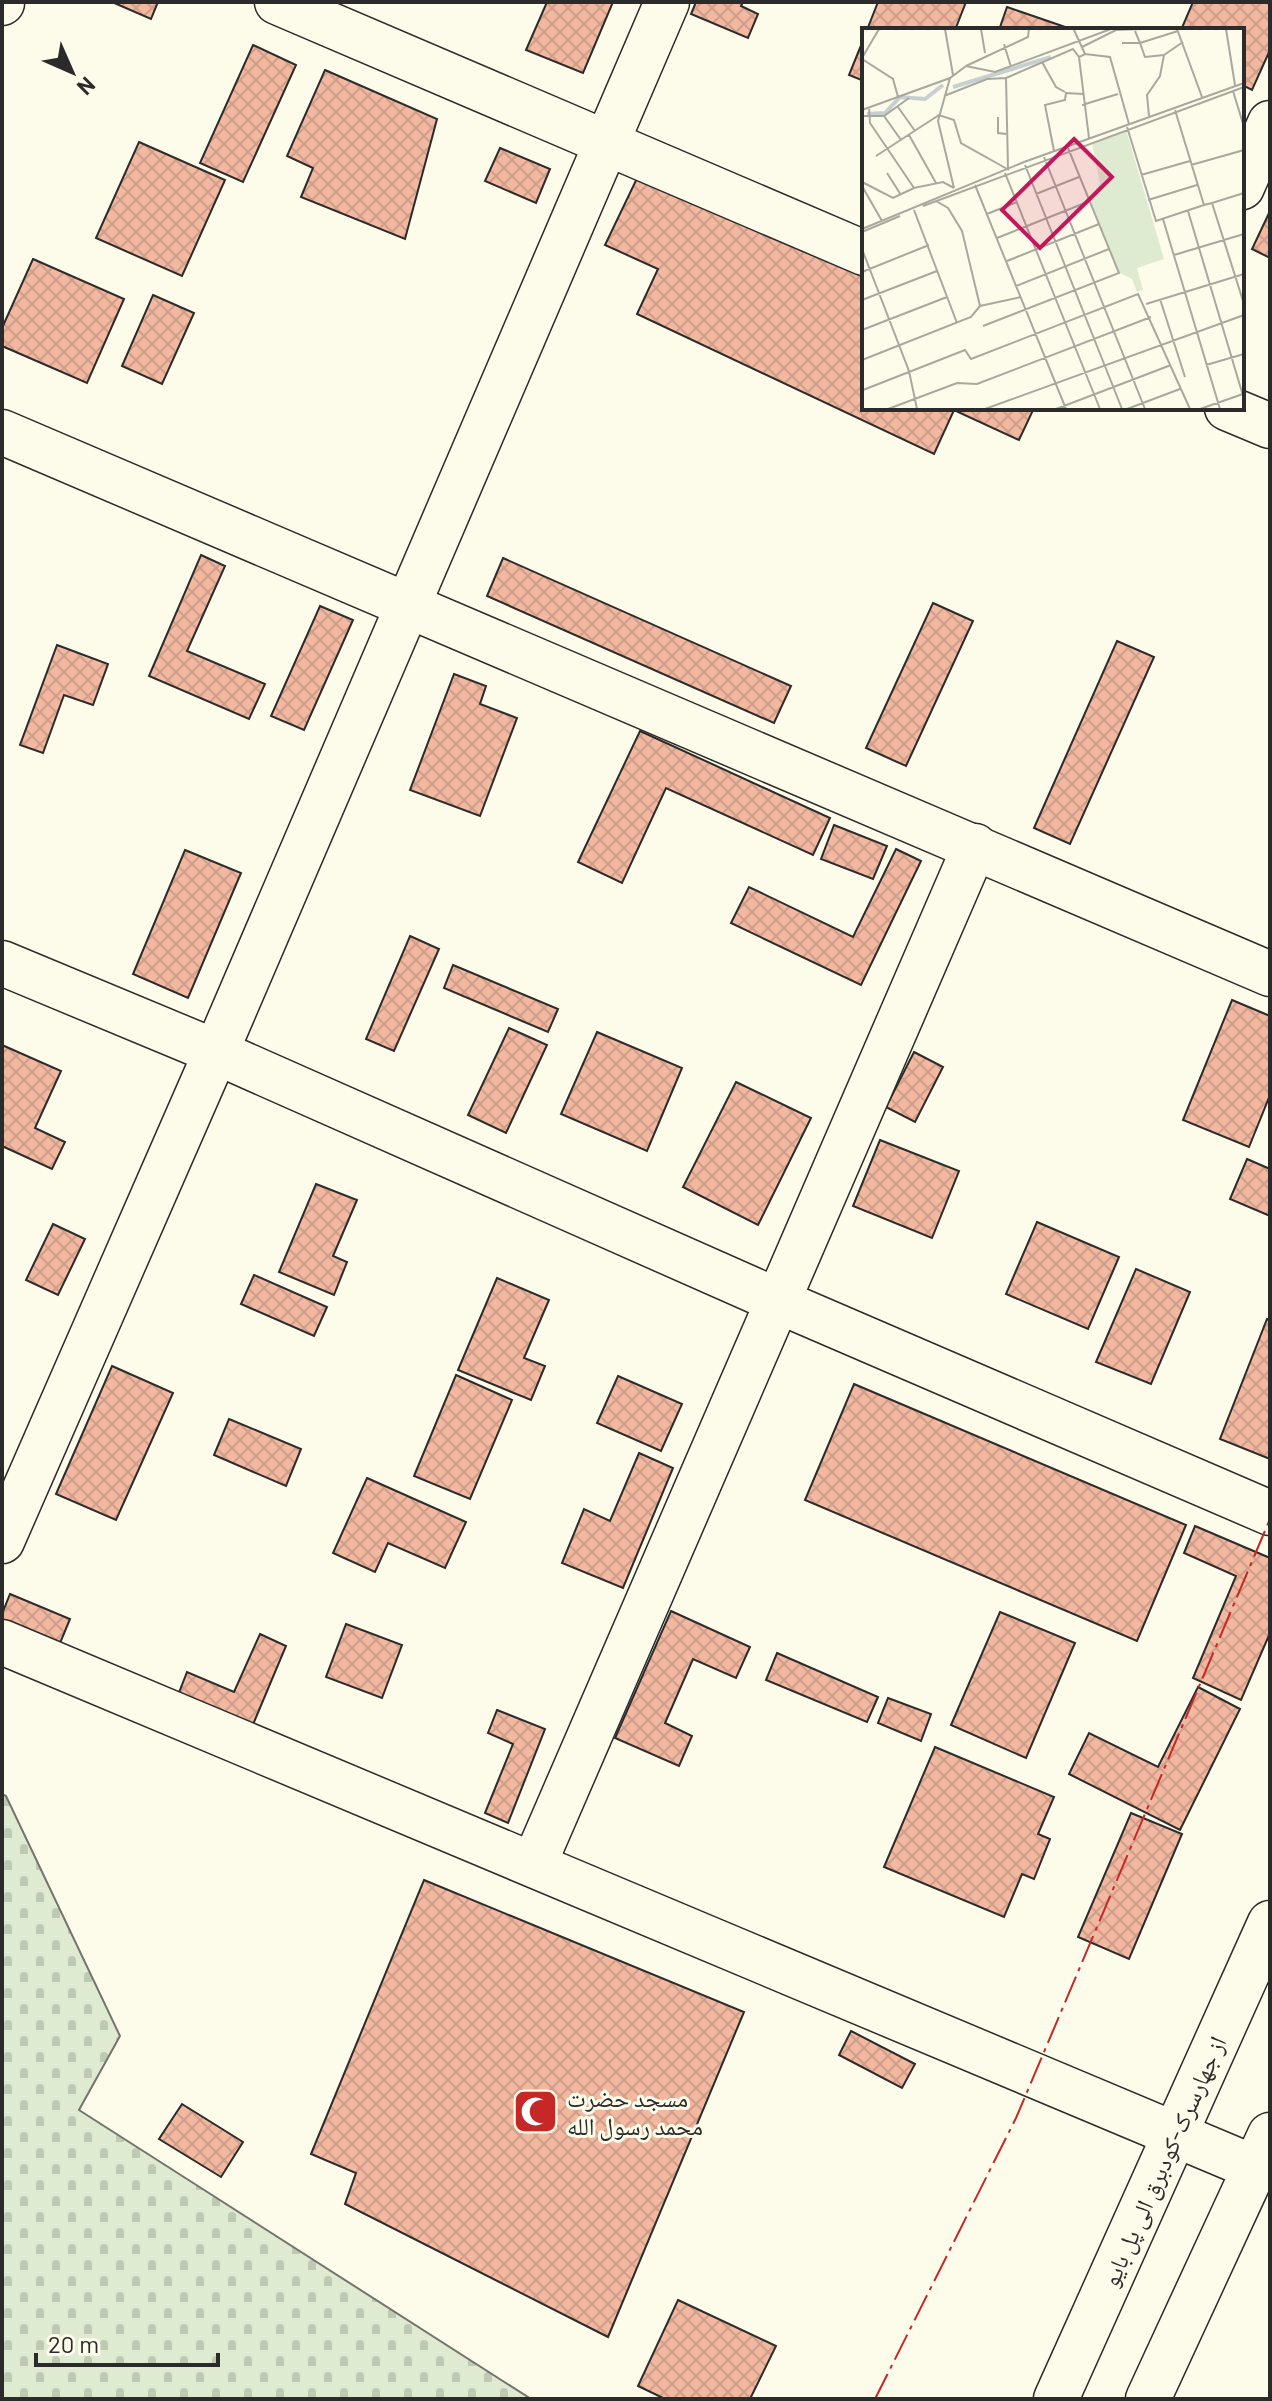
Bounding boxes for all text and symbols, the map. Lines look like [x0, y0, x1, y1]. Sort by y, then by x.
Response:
inset map [862, 28, 1244, 410]
north arrow [32, 32, 112, 112]
text: N [72, 72, 101, 101]
street label: از جهارسرک-کودبرق الی پل بایو [1095, 2031, 1232, 2291]
place label: مسجد حضرت محمد رسول الله [567, 2083, 703, 2141]
mosque icon: مسجد حضرت محمد رسول الله [512, 2087, 560, 2135]
scale bar [36, 2317, 218, 2367]
text: 20 m [48, 2329, 99, 2358]

